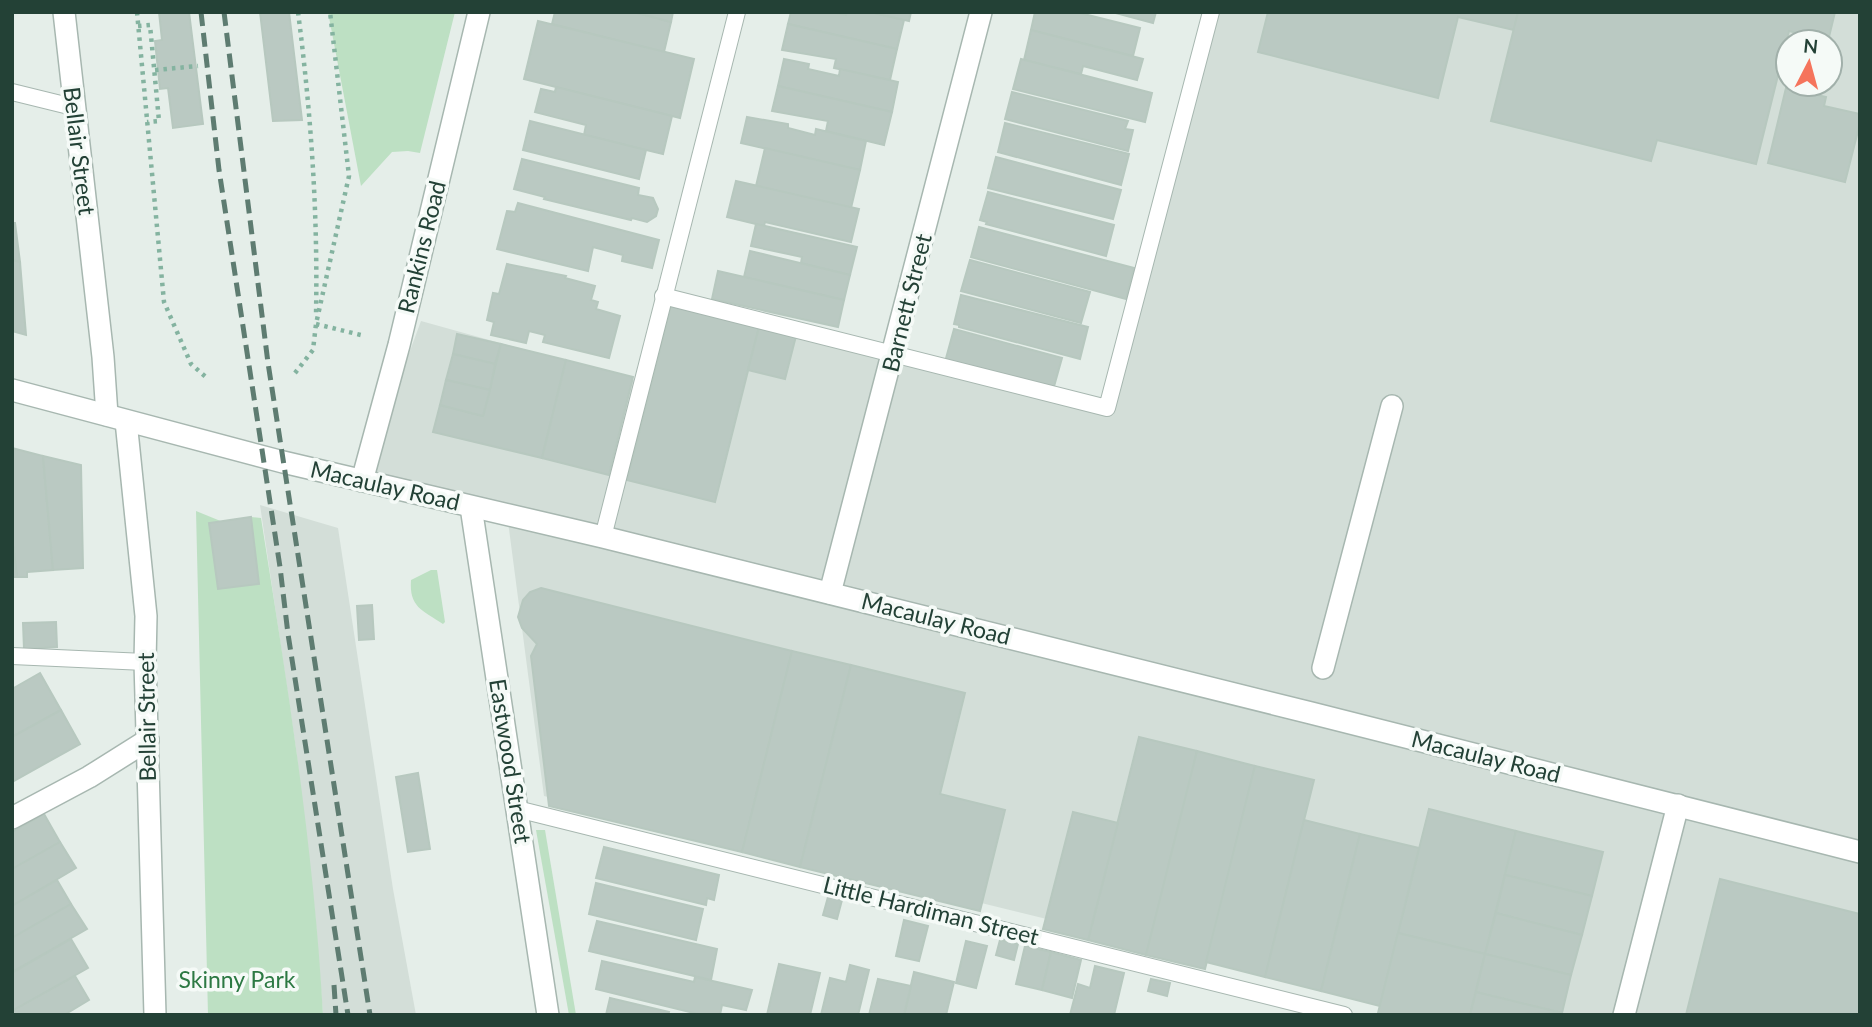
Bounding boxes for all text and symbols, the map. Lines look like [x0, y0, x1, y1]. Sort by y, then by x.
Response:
north arrow [1774, 28, 1844, 98]
text: N [1802, 33, 1819, 58]
street label: Bellair Street [58, 85, 102, 217]
street label: Rankins Road [391, 178, 451, 316]
street label: Barnett Street [875, 230, 937, 375]
street label: Macaulay Road [308, 454, 463, 516]
street label: Macaulay Road [859, 586, 1014, 650]
street label: Bellair Street [131, 652, 161, 782]
street label: Eastwood Street [484, 677, 538, 846]
street label: Macaulay Road [1409, 724, 1564, 788]
street label: Little Hardiman Street [821, 870, 1043, 951]
park label: Skinny Park [179, 965, 296, 993]

